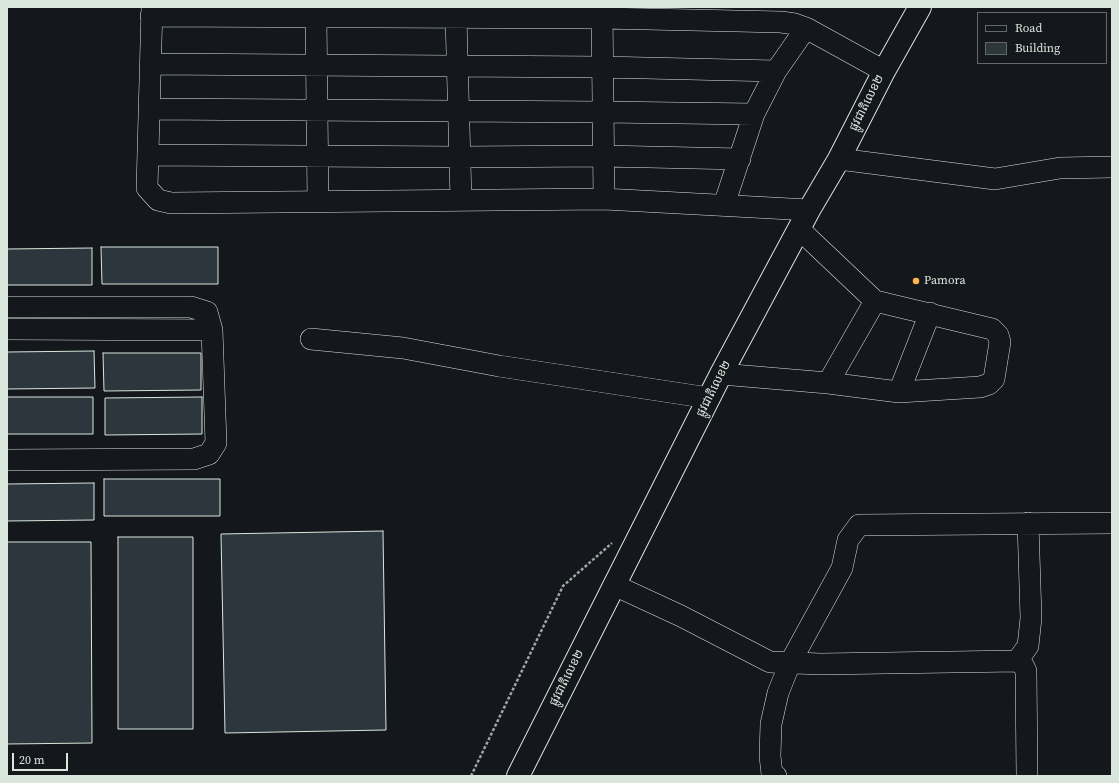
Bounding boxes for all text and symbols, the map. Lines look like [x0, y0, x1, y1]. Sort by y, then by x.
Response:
legend [977, 12, 1107, 64]
text: Road [1015, 20, 1042, 36]
text: Building [1015, 40, 1060, 56]
street label: ផ្លូវជាតិលេខ២ [847, 72, 887, 134]
place label: Pamora [924, 274, 966, 288]
marker: Pamora [911, 276, 921, 286]
street label: ផ្លូវជាតិលេខ២ [694, 358, 734, 420]
street label: ផ្លូវជាតិលេខ២ [547, 647, 587, 709]
scale bar [14, 745, 70, 771]
text: 20 m [19, 752, 45, 768]

